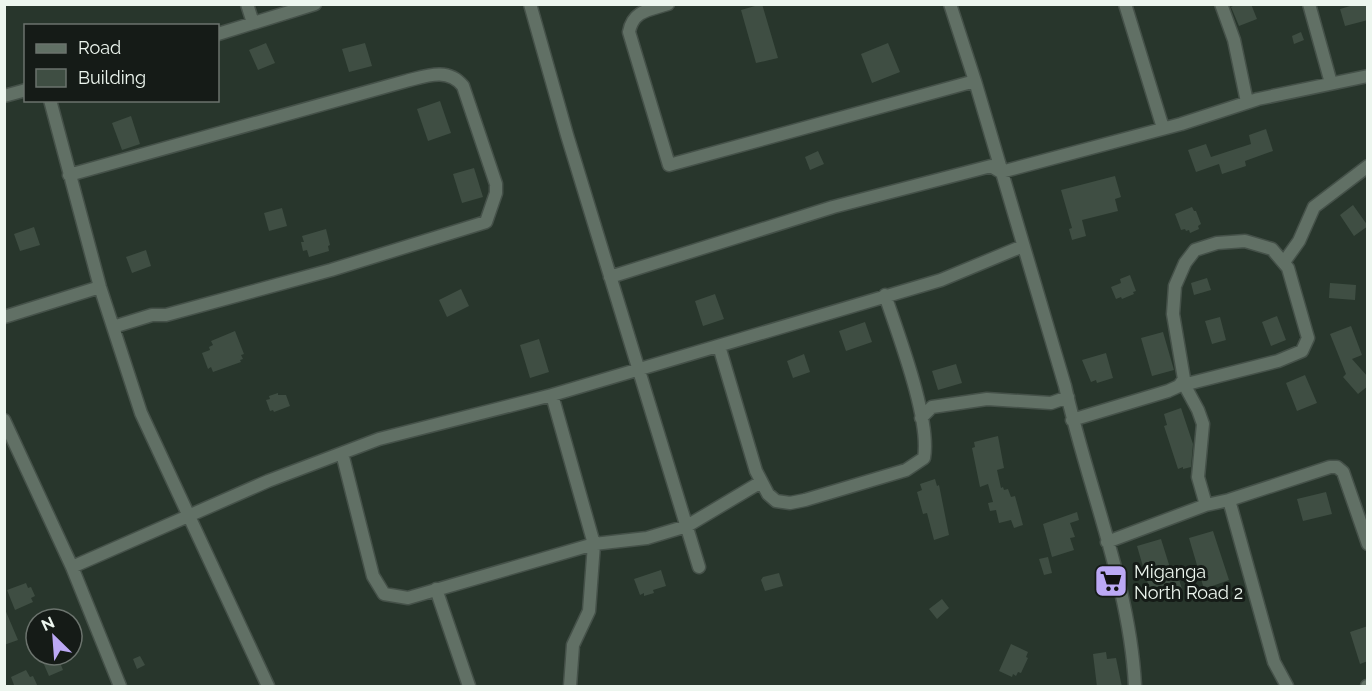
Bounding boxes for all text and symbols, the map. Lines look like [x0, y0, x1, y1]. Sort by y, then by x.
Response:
legend [24, 24, 219, 102]
text: Road [78, 37, 121, 58]
text: Building [78, 67, 146, 88]
place label: Miganga North Road 2 [1134, 561, 1243, 603]
supermarket icon: Miganga North Road 2 [1093, 563, 1129, 599]
north arrow [24, 607, 84, 667]
text: N [38, 613, 57, 635]

